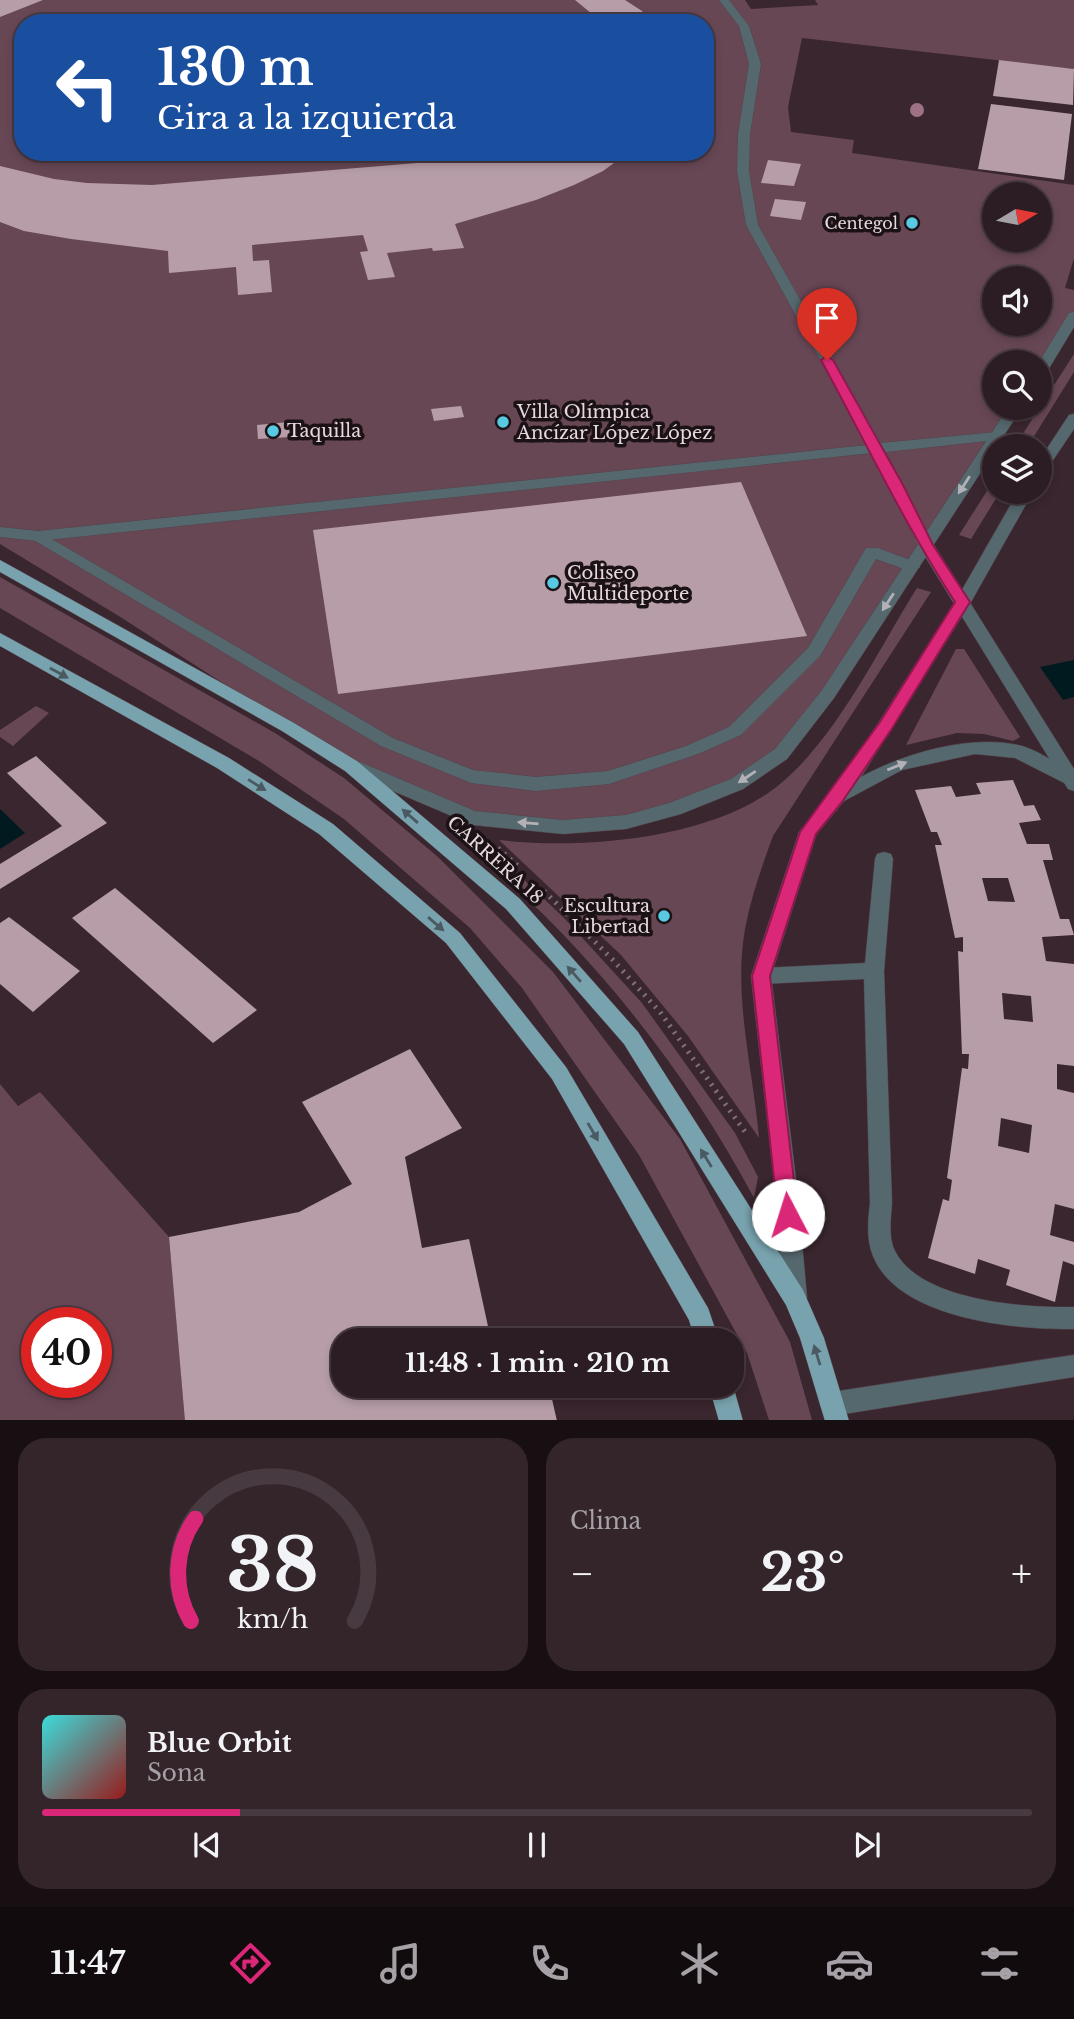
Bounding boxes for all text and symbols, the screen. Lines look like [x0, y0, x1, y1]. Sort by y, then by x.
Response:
text: 130 m [157, 37, 314, 98]
icon: left [42, 42, 133, 133]
text: Gira a la izquierda [157, 98, 456, 138]
north arrow [982, 182, 1052, 252]
map controls [982, 182, 1052, 504]
place label: Centegol [825, 213, 898, 233]
marker: Centegol [904, 215, 920, 231]
button: sound [982, 266, 1052, 336]
pin [797, 288, 857, 360]
icon: arrive [808, 299, 846, 337]
button: search [982, 350, 1052, 420]
place label: Villa Olímpica Ancízar López López [516, 401, 712, 444]
marker: Villa Olímpica Ancízar López López [495, 414, 511, 430]
place label: Taquilla [287, 420, 361, 442]
marker: Taquilla [265, 423, 281, 439]
button: layers [982, 434, 1052, 504]
one-way arrow [958, 476, 971, 495]
place label: Coliseo Multideporte [567, 562, 689, 605]
marker: Coliseo Multideporte [545, 575, 561, 591]
one-way arrow [882, 593, 895, 612]
one-way arrow [49, 667, 69, 679]
one-way arrow [887, 761, 908, 772]
one-way arrow [737, 770, 756, 783]
one-way arrow [248, 778, 267, 791]
one-way arrow [401, 808, 419, 824]
street label: CARRERA 18 [443, 811, 547, 909]
one-way arrow [517, 817, 539, 828]
place label: Escultura Libertad [564, 895, 650, 938]
marker: Escultura Libertad [656, 908, 672, 924]
one-way arrow [428, 916, 445, 931]
one-way arrow [567, 965, 582, 982]
one-way arrow [587, 1122, 600, 1141]
one-way arrow [700, 1148, 713, 1167]
position arrow [751, 1178, 825, 1252]
speed limit sign: 40 [21, 1307, 112, 1398]
one-way arrow [812, 1344, 822, 1365]
text: 11:48 · 1 min · 210 m [405, 1347, 670, 1379]
text: Clima [570, 1507, 641, 1535]
text: 38 [227, 1520, 319, 1611]
text: 23° [760, 1541, 845, 1605]
text: − [570, 1550, 594, 1597]
text: + [1011, 1550, 1032, 1597]
text: km/h [238, 1603, 308, 1634]
text: Blue Orbit [147, 1727, 292, 1759]
text: Sona [147, 1759, 205, 1787]
icon: previous [188, 1826, 226, 1864]
icon: pause [518, 1826, 556, 1864]
icon: next [848, 1826, 886, 1864]
icon: directions [226, 1939, 275, 1988]
icon: music [376, 1939, 425, 1988]
icon: phone [525, 1939, 574, 1988]
icon: climate [675, 1939, 724, 1988]
icon: car [825, 1939, 874, 1988]
icon: filters [975, 1939, 1024, 1988]
text: 11:47 [50, 1943, 125, 1983]

